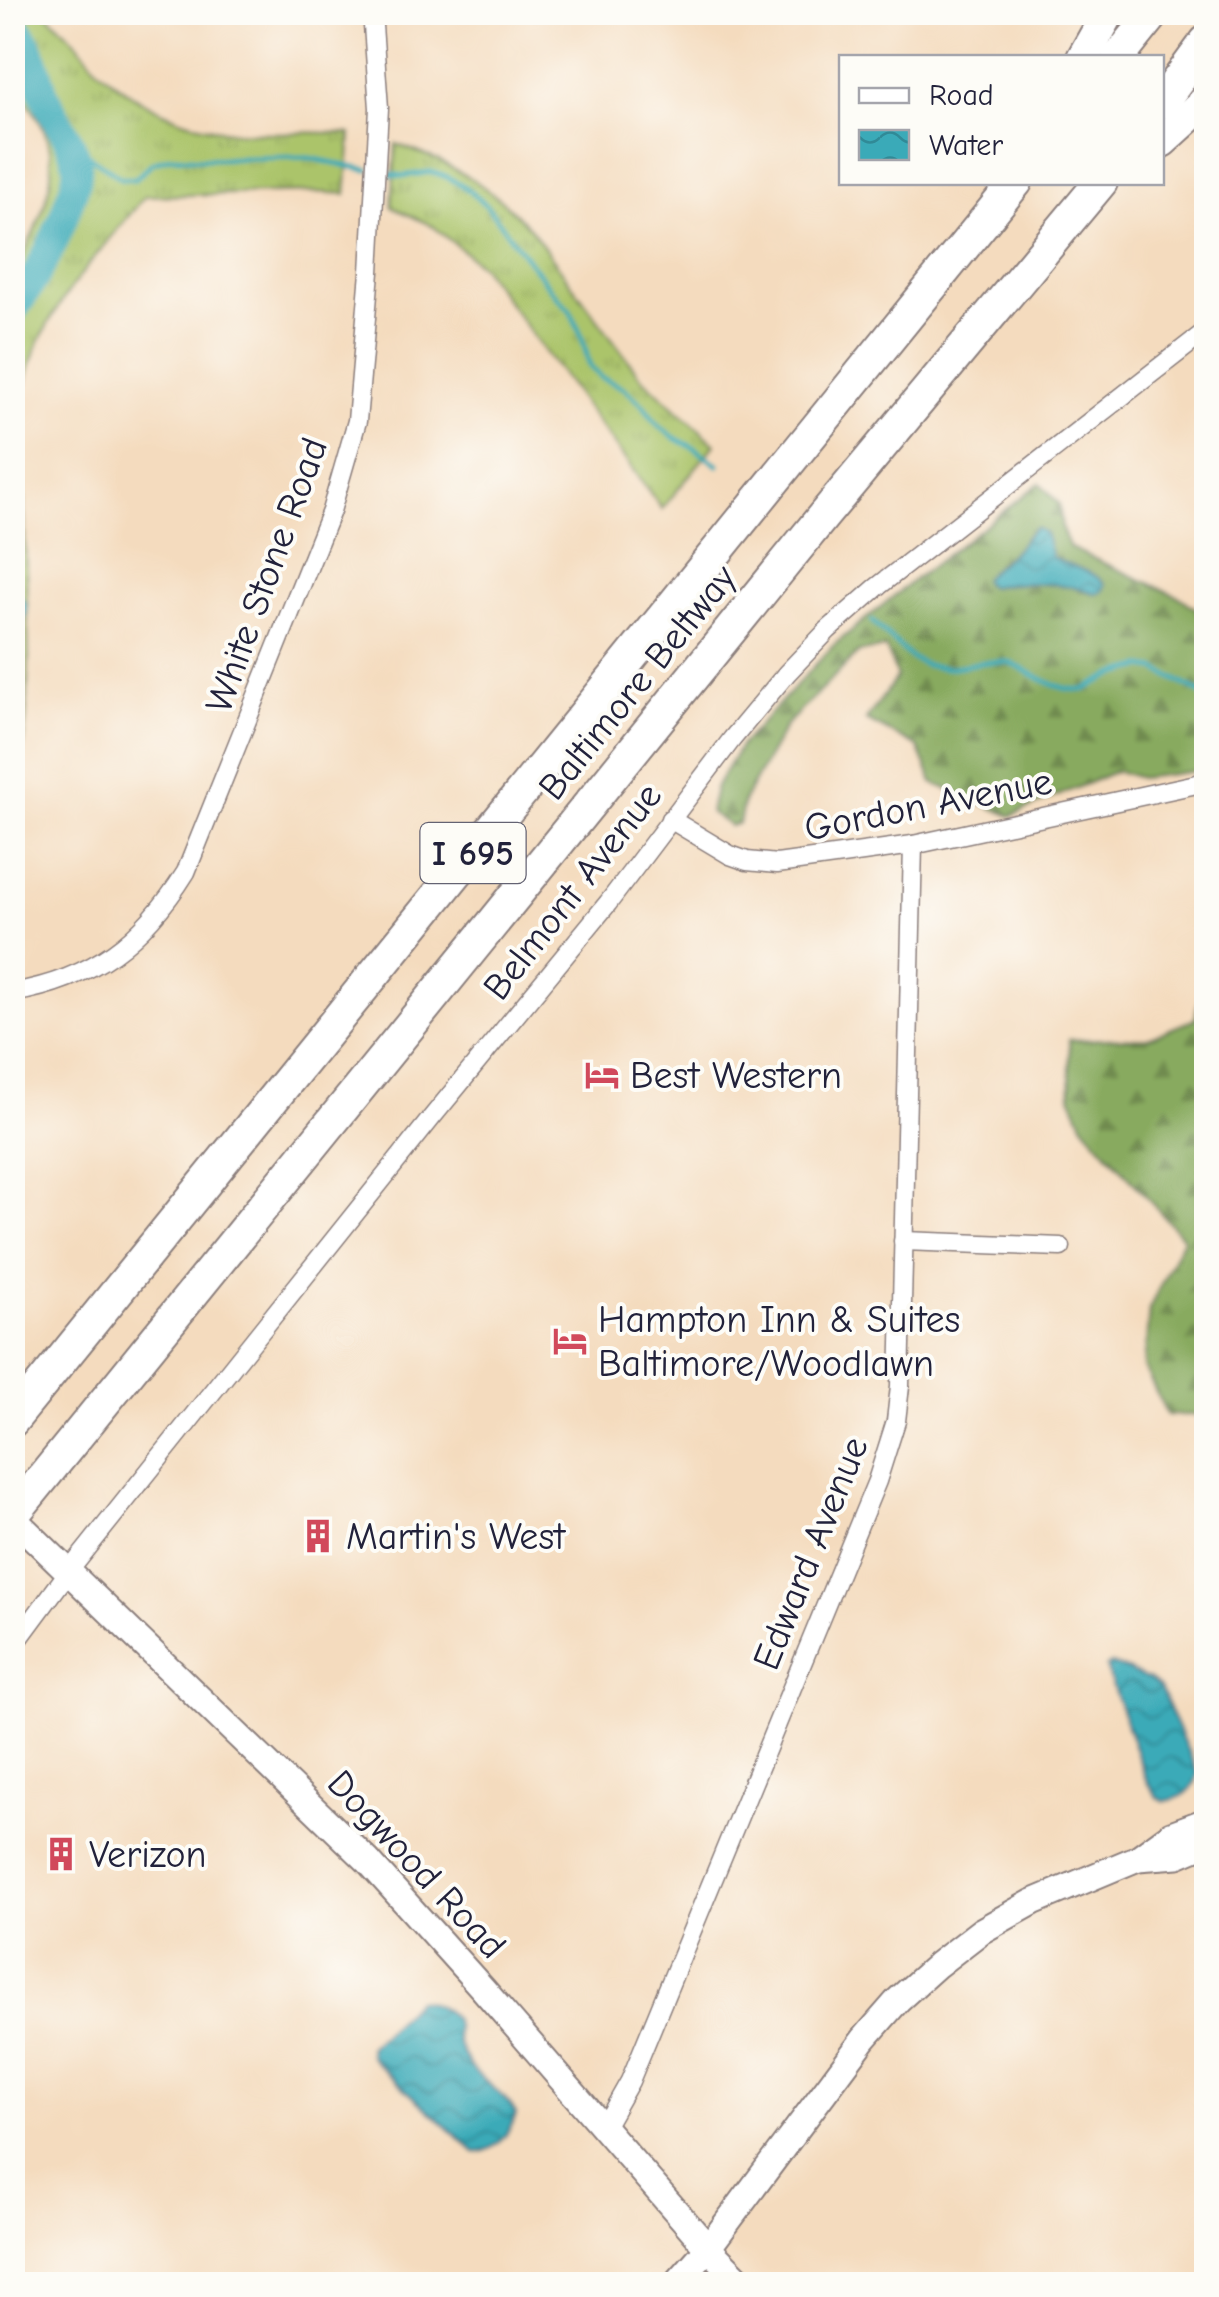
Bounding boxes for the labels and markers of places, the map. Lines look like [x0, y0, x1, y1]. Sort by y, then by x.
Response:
place label: Best Western [630, 1054, 842, 1098]
hotel icon: Best Western [583, 1056, 621, 1094]
place label: Hampton Inn & Suites Baltimore/Woodlawn [598, 1298, 960, 1386]
hotel icon: Hampton Inn & Suites Baltimore/Woodlawn [551, 1322, 589, 1360]
place label: Martin's West [346, 1515, 566, 1559]
building icon: Martin's West [299, 1517, 337, 1555]
place label: Verizon [89, 1833, 207, 1877]
building icon: Verizon [42, 1835, 80, 1873]

